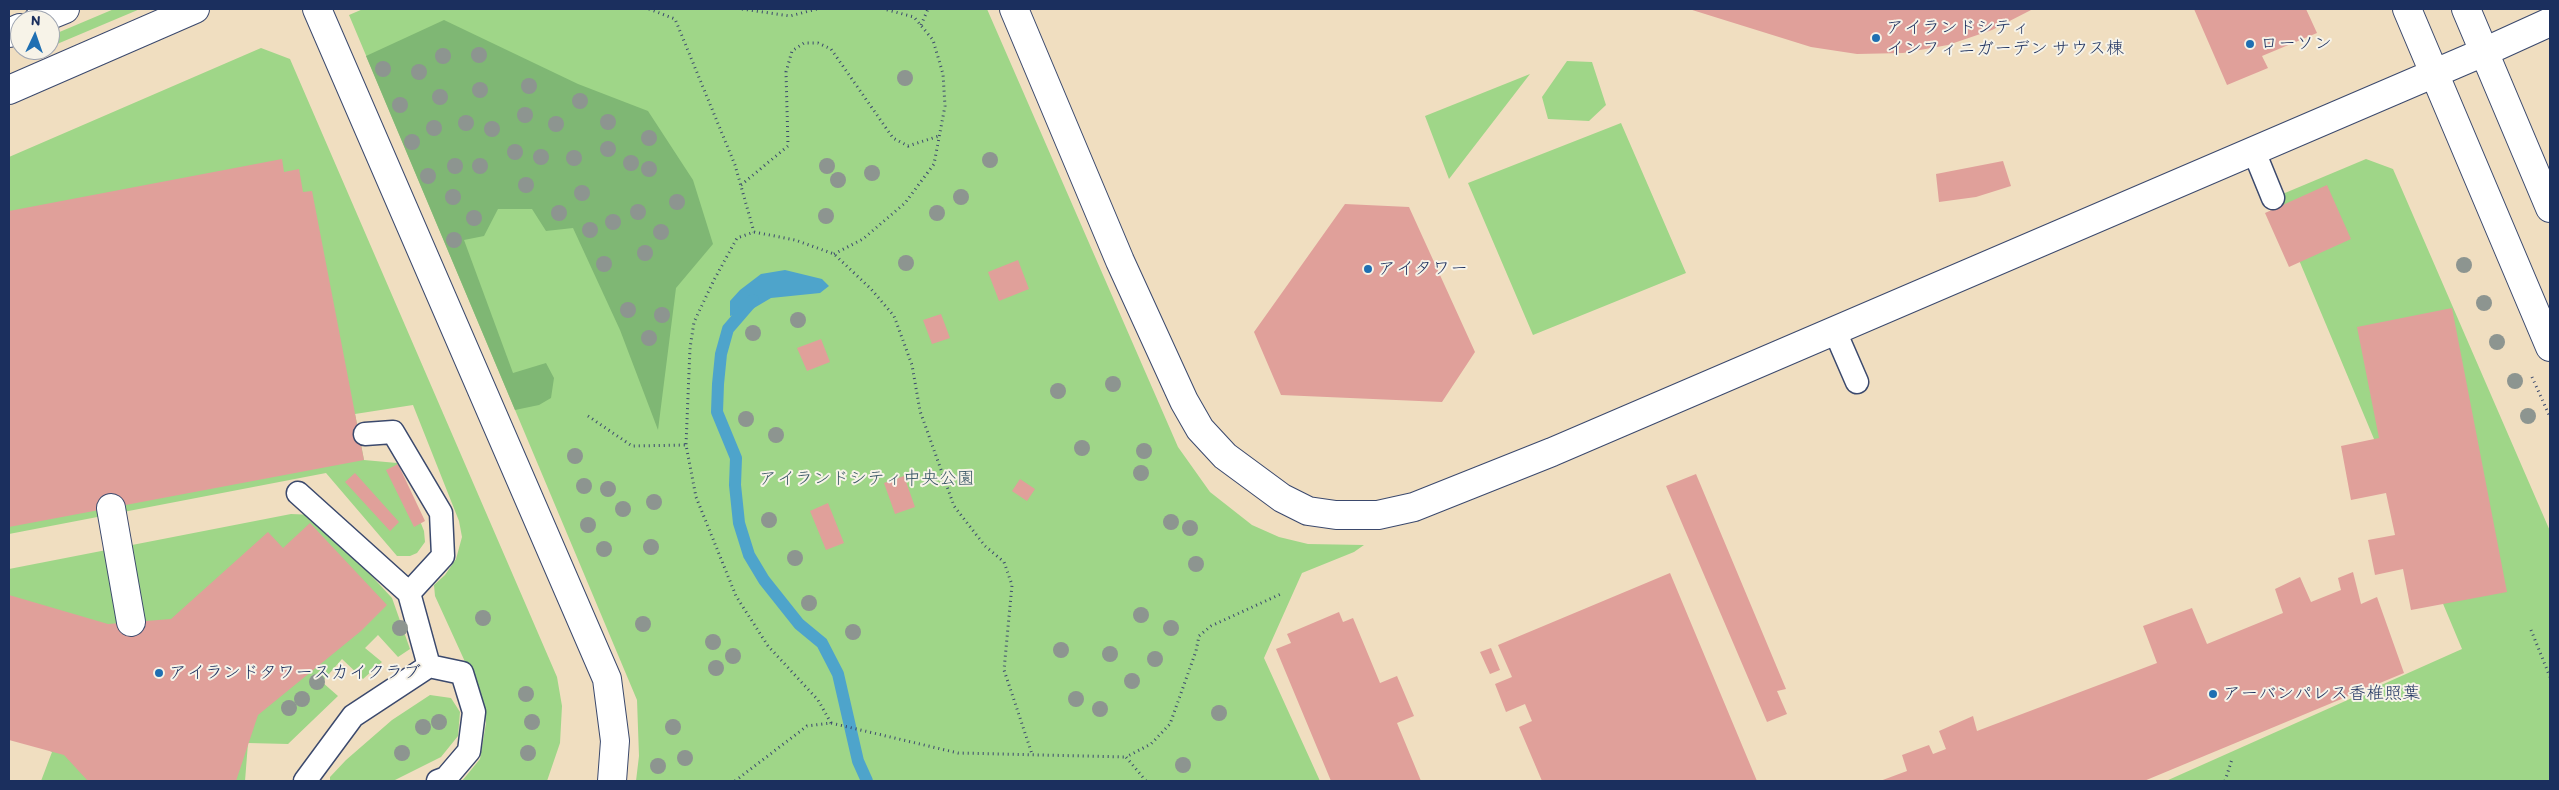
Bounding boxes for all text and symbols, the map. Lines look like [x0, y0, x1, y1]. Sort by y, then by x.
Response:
north arrow [10, 10, 60, 60]
text: N [31, 12, 41, 29]
place label: アイランドシティ インフィニガーデン サウス棟 [1886, 17, 2124, 59]
marker: アイランドシティ インフィニガーデン サウス棟 [1870, 32, 1882, 44]
place label: ローソン [2260, 33, 2332, 55]
marker: ローソン [2244, 38, 2256, 50]
place label: アイタワー [1378, 258, 1468, 280]
marker: アイタワー [1362, 263, 1374, 275]
park label: アイランドシティ中央公園 [759, 468, 975, 490]
place label: アイランドタワースカイクラブ [169, 662, 421, 684]
marker: アイランドタワースカイクラブ [153, 667, 165, 679]
place label: アーバンパレス香椎照葉 [2223, 683, 2420, 705]
marker: アーバンパレス香椎照葉 [2207, 688, 2219, 700]

